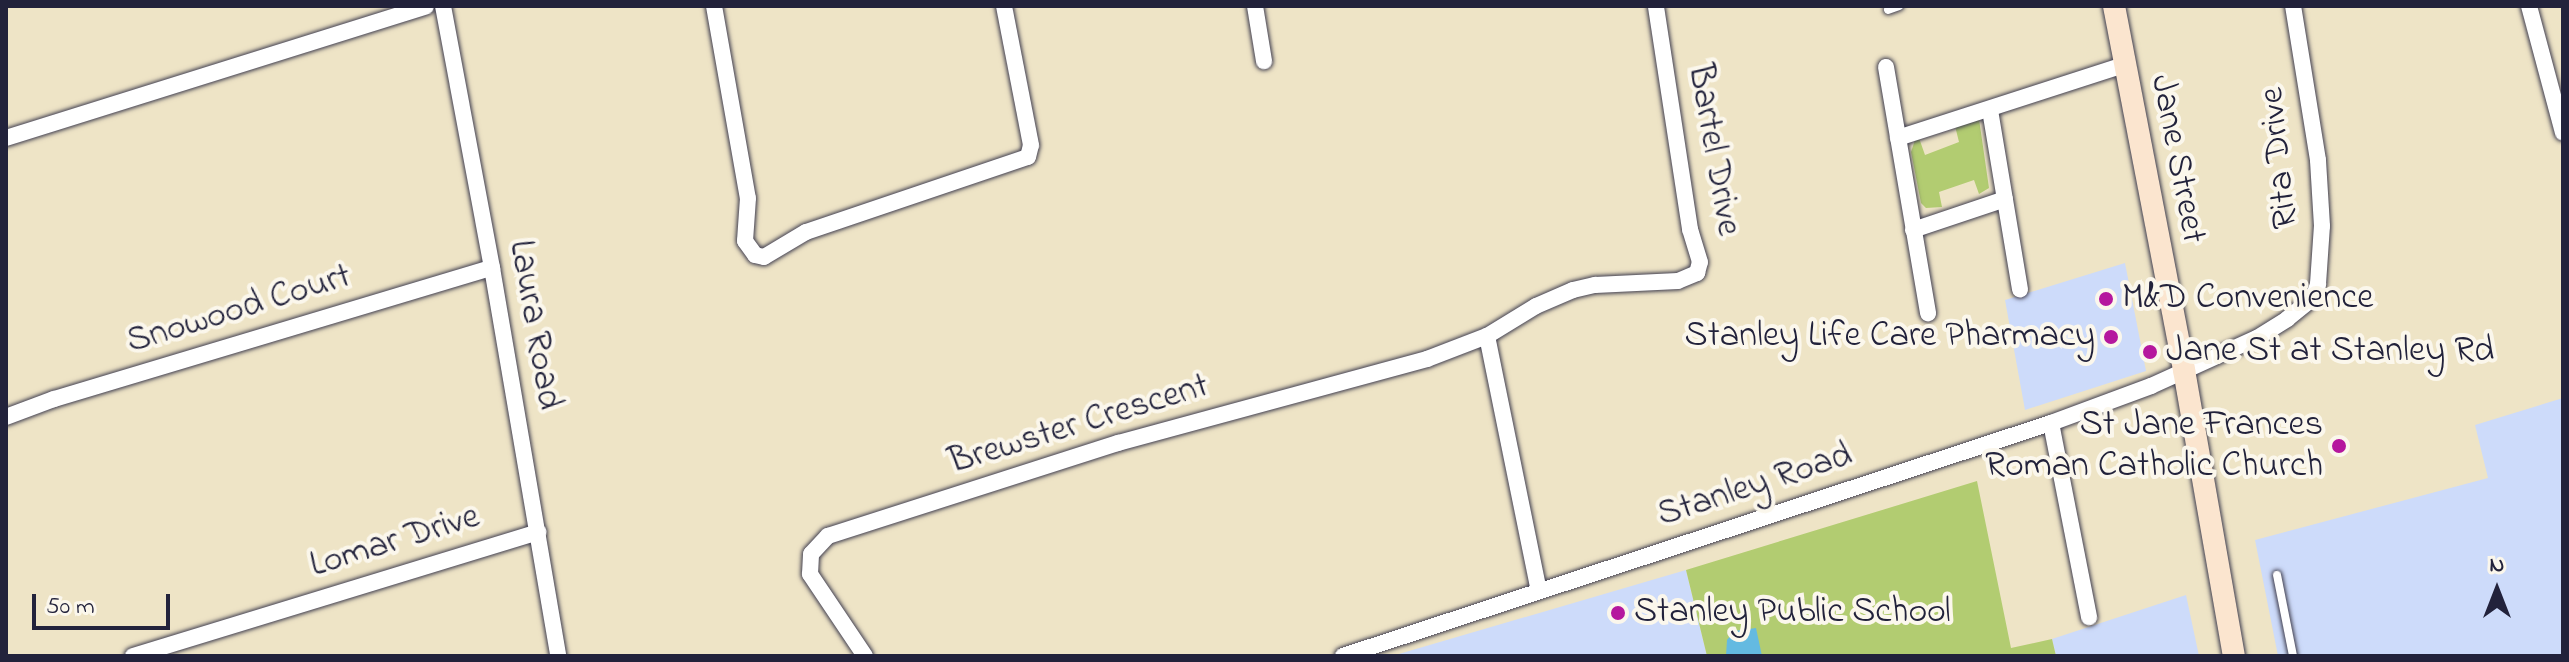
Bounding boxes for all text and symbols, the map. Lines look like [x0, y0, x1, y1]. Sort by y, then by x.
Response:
street label: Bartel Drive [1677, 61, 1749, 239]
street label: Jane Street [2140, 71, 2214, 247]
street label: Rita Drive [2251, 85, 2309, 231]
street label: Laura Road [498, 237, 570, 413]
street label: Snowood Court [122, 255, 356, 365]
place label: M&D Convenience [2122, 277, 2373, 321]
marker: M&D Convenience [2097, 290, 2115, 308]
place label: Stanley Life Care Pharmacy [1685, 315, 2095, 359]
marker: Stanley Life Care Pharmacy [2102, 328, 2120, 346]
place label: Jane St at Stanley Rd [2166, 330, 2494, 374]
marker: Jane St at Stanley Rd [2141, 343, 2159, 361]
street label: Brewster Crescent [944, 365, 1214, 485]
place label: St Jane Frances Roman Catholic Church [1985, 403, 2323, 488]
street label: Stanley Road [1652, 434, 1858, 538]
marker: St Jane Frances Roman Catholic Church [2330, 437, 2348, 455]
street label: Lomar Drive [305, 496, 485, 588]
north arrow [2457, 550, 2537, 630]
text: N [2490, 550, 2504, 582]
scale bar [36, 578, 174, 628]
text: 50 m [46, 590, 95, 625]
place label: Stanley Public School [1634, 591, 1951, 635]
marker: Stanley Public School [1609, 604, 1627, 622]

